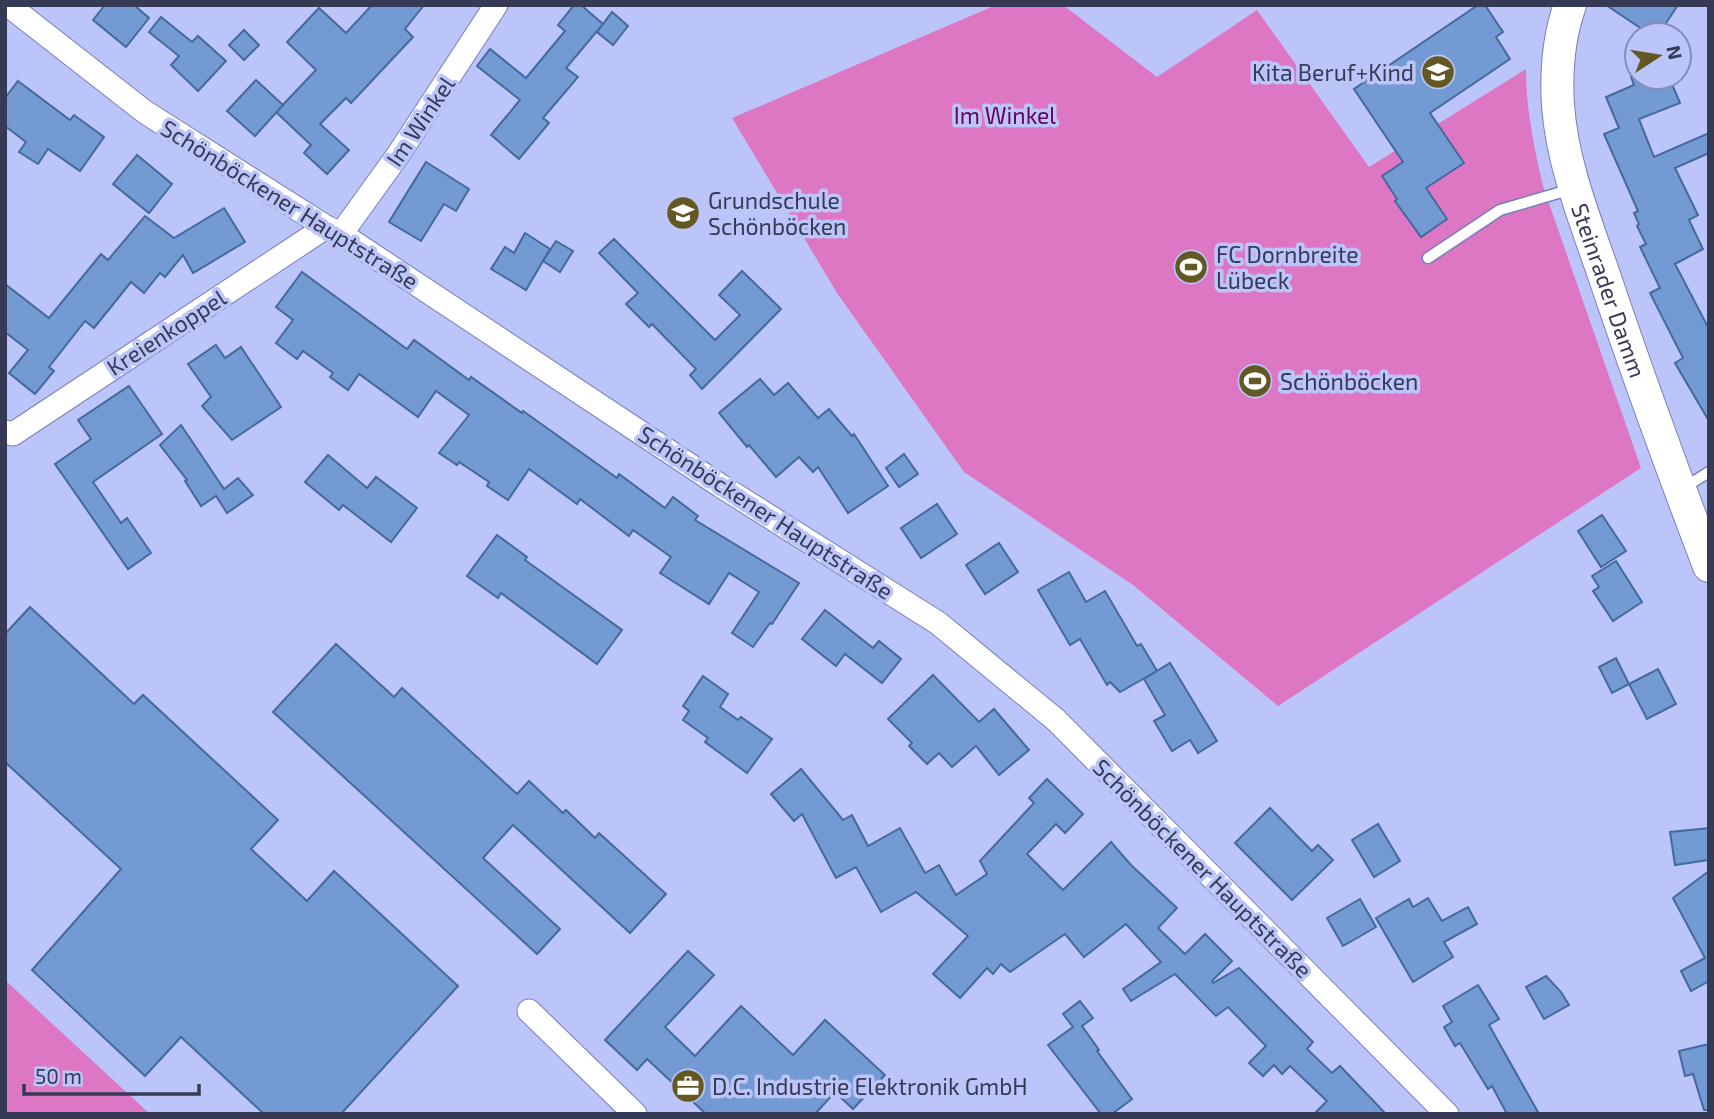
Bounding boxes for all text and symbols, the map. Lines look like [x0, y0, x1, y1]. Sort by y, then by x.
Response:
north arrow [1623, 21, 1693, 91]
text: N [1662, 43, 1688, 61]
school or university icon: Kita Beruf+Kind [1419, 53, 1457, 91]
place label: Kita Beruf+Kind [1252, 58, 1414, 86]
street label: Im Winkel [380, 71, 460, 171]
park label: Im Winkel [954, 101, 1056, 129]
street label: Schönböckener Hauptstraße [156, 113, 424, 295]
place label: Grundschule Schönböcken [708, 186, 846, 240]
school or university icon: Grundschule Schönböcken [664, 194, 702, 232]
street label: Steinrader Damm [1566, 200, 1652, 381]
place label: FC Dornbreite Lübeck [1216, 240, 1359, 294]
sports icon: FC Dornbreite Lübeck [1172, 248, 1210, 286]
street label: Kreienkoppel [101, 283, 231, 381]
sports icon: Schönböcken [1236, 362, 1274, 400]
place label: Schönböcken [1280, 367, 1418, 395]
street label: Schönböckener Hauptstraße [633, 419, 899, 605]
street label: Schönböckener Hauptstraße [1088, 753, 1318, 983]
scale bar [24, 1052, 200, 1096]
text: 50 m [35, 1063, 82, 1088]
office icon: D.C. Industrie Elektronik GmbH [669, 1067, 707, 1105]
place label: D.C. Industrie Elektronik GmbH [712, 1072, 1028, 1100]

